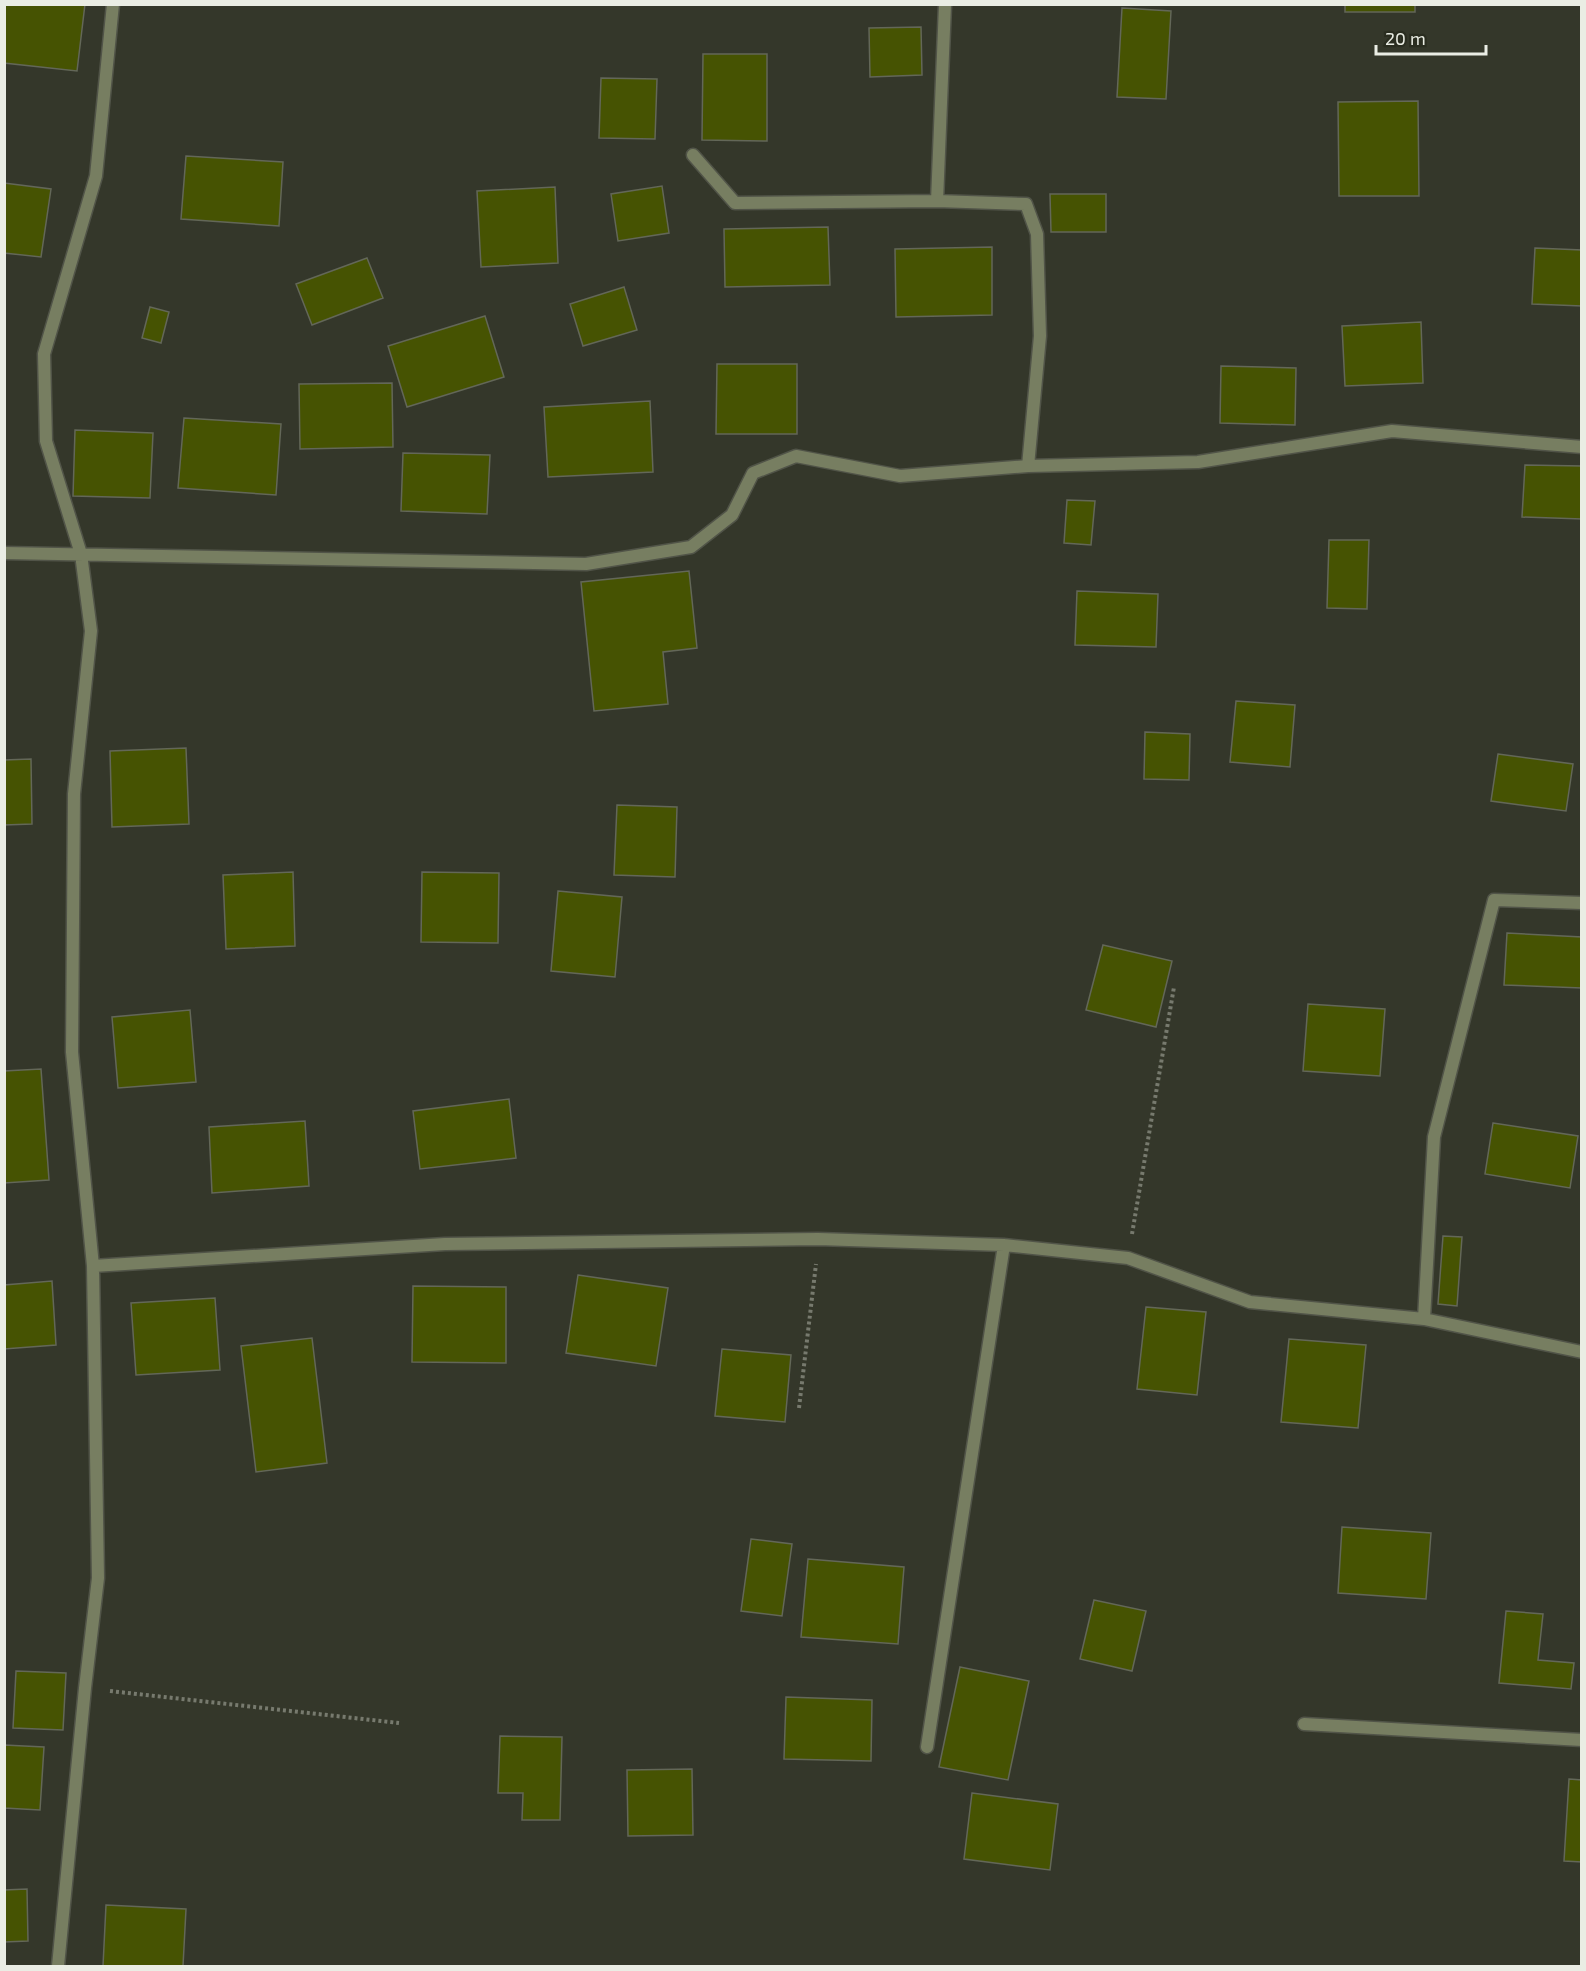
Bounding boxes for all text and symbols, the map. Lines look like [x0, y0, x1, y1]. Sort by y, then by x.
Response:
scale bar [1376, 18, 1486, 56]
text: 20 m [1385, 27, 1426, 49]

